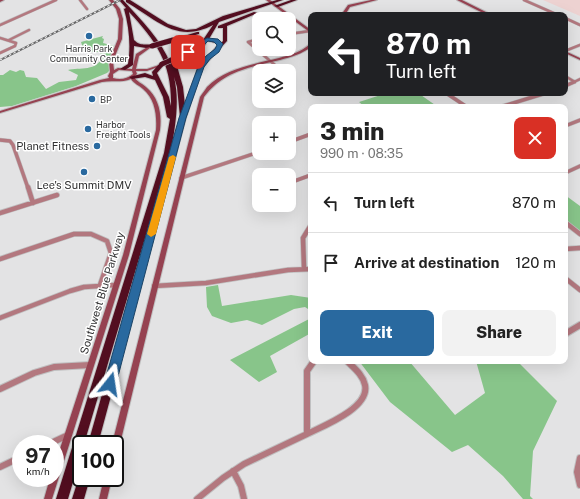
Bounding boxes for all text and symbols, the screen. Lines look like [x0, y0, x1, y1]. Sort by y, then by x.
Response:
map controls [252, 12, 296, 212]
button: search [252, 12, 296, 56]
text: 870 m [386, 27, 471, 60]
icon: left [320, 28, 372, 80]
marker: Harris Park Community Center [84, 31, 94, 41]
pin [171, 35, 205, 69]
icon: arrive [177, 41, 199, 63]
place label: Harris Park Community Center [50, 43, 129, 64]
text: Turn left [386, 61, 456, 82]
button: layers [252, 64, 296, 108]
marker: BP [87, 94, 97, 104]
place label: BP [100, 94, 112, 105]
button: + [252, 116, 296, 160]
text: 3 min [320, 117, 384, 145]
button: close [514, 117, 556, 159]
place label: Harbor Freight Tools [96, 119, 151, 140]
marker: Harbor Freight Tools [83, 124, 93, 134]
place label: Planet Fitness [16, 140, 89, 152]
marker: Planet Fitness [92, 141, 102, 151]
text: 990 m · 08:35 [320, 146, 403, 161]
marker: Lee's Summit DMV [79, 167, 89, 177]
button: − [252, 168, 296, 212]
place label: Lee's Summit DMV [36, 179, 132, 191]
icon: left [320, 192, 342, 214]
text: Turn left [354, 194, 415, 211]
text: 870 m [512, 194, 556, 211]
street label: Southwest Blue Parkway [78, 230, 126, 356]
icon: arrive [320, 252, 342, 274]
text: Arrive at destination [354, 254, 499, 271]
text: 120 m [515, 254, 556, 271]
button: Exit [320, 310, 434, 356]
button: Share [442, 310, 556, 356]
position arrow [89, 363, 131, 405]
speed limit sign: 100 [72, 435, 124, 487]
text: 97 [25, 444, 51, 468]
text: km/h [26, 465, 50, 477]

